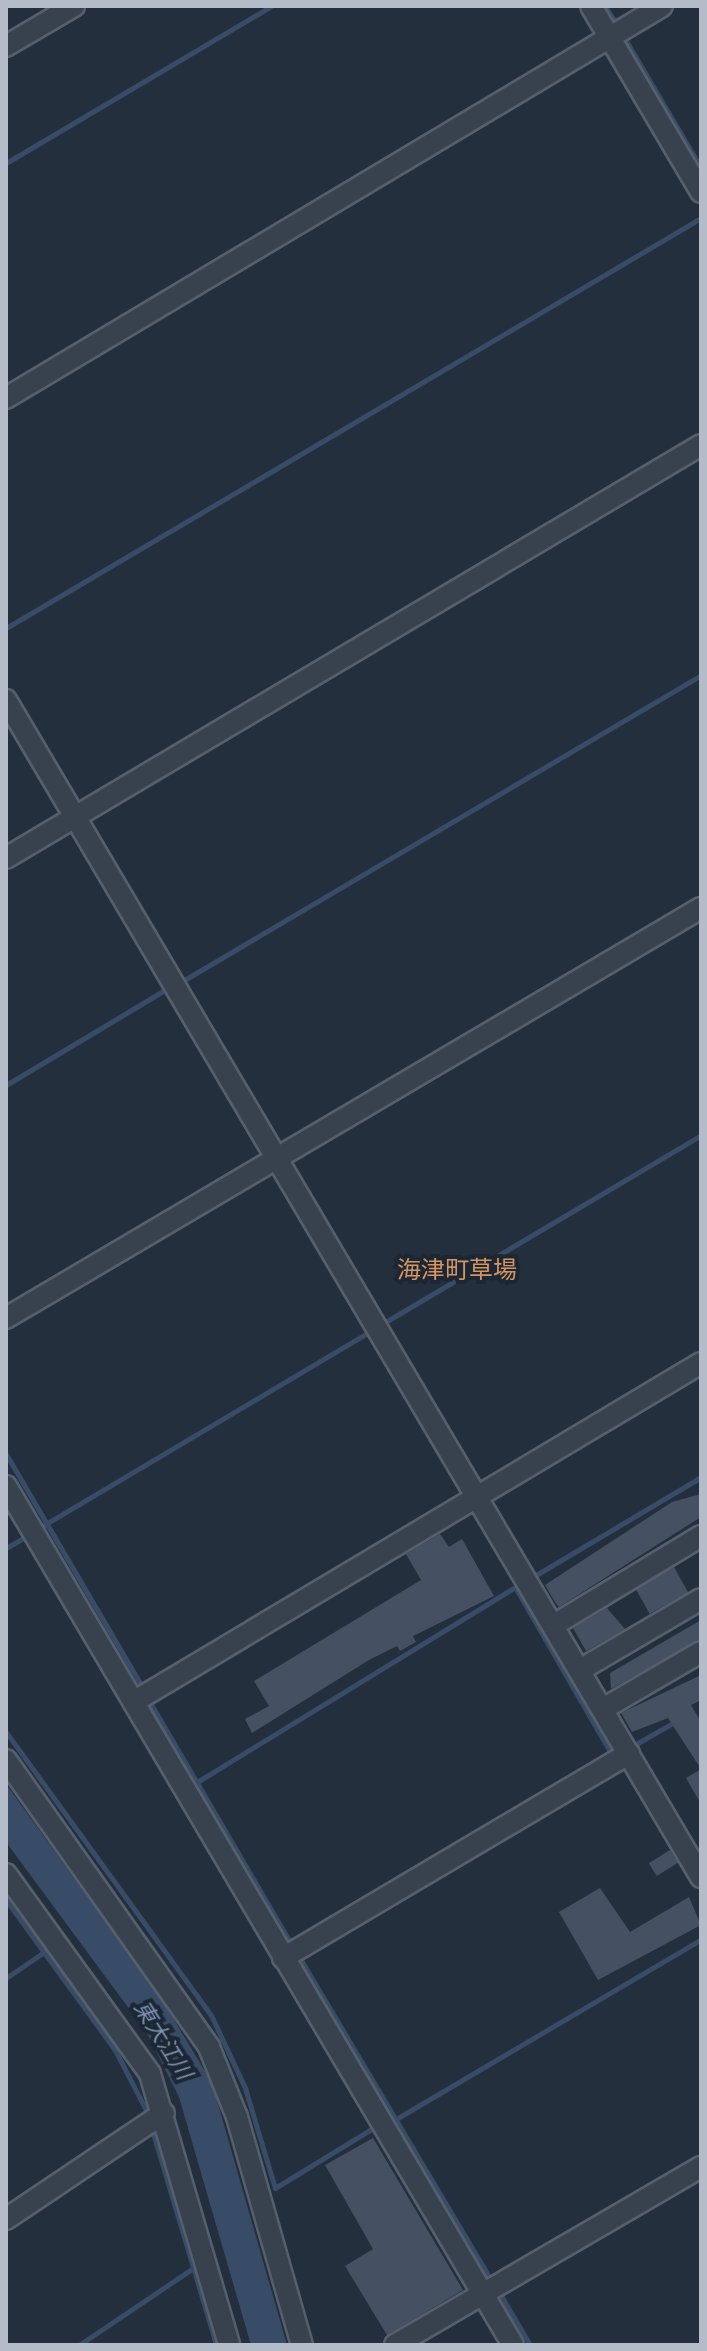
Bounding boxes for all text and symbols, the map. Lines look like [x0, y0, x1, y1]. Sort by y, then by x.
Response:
district label: 海津町草場 [397, 1256, 517, 1284]
water label: 東大江川 [128, 1996, 198, 2084]

